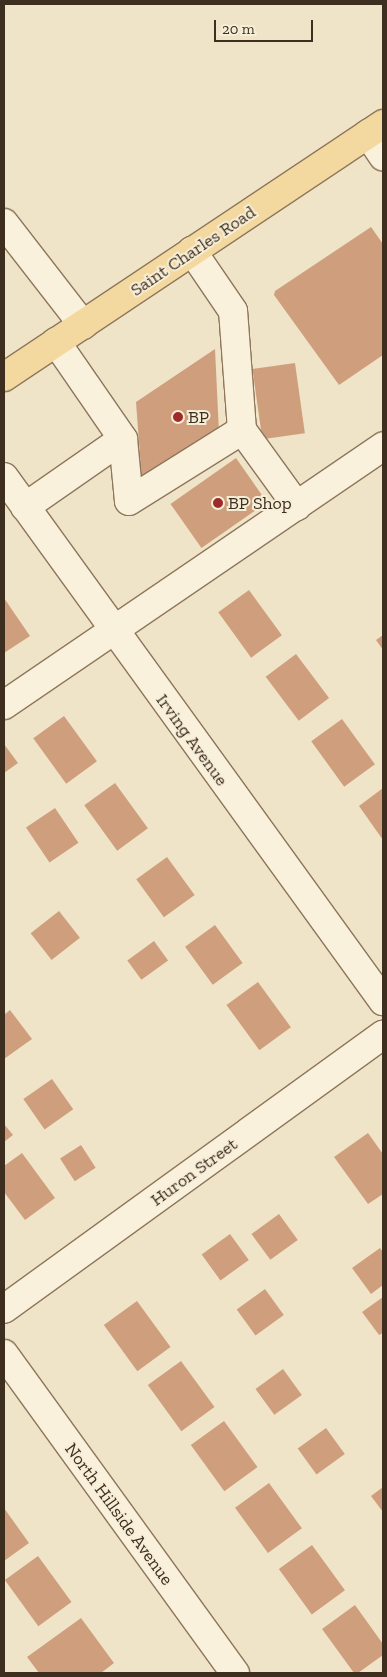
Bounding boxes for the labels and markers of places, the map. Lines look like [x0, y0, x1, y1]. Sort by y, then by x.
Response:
place label: BP [188, 406, 209, 428]
marker: BP [172, 411, 184, 423]
place label: BP Shop [228, 492, 292, 514]
marker: BP Shop [212, 497, 224, 509]

